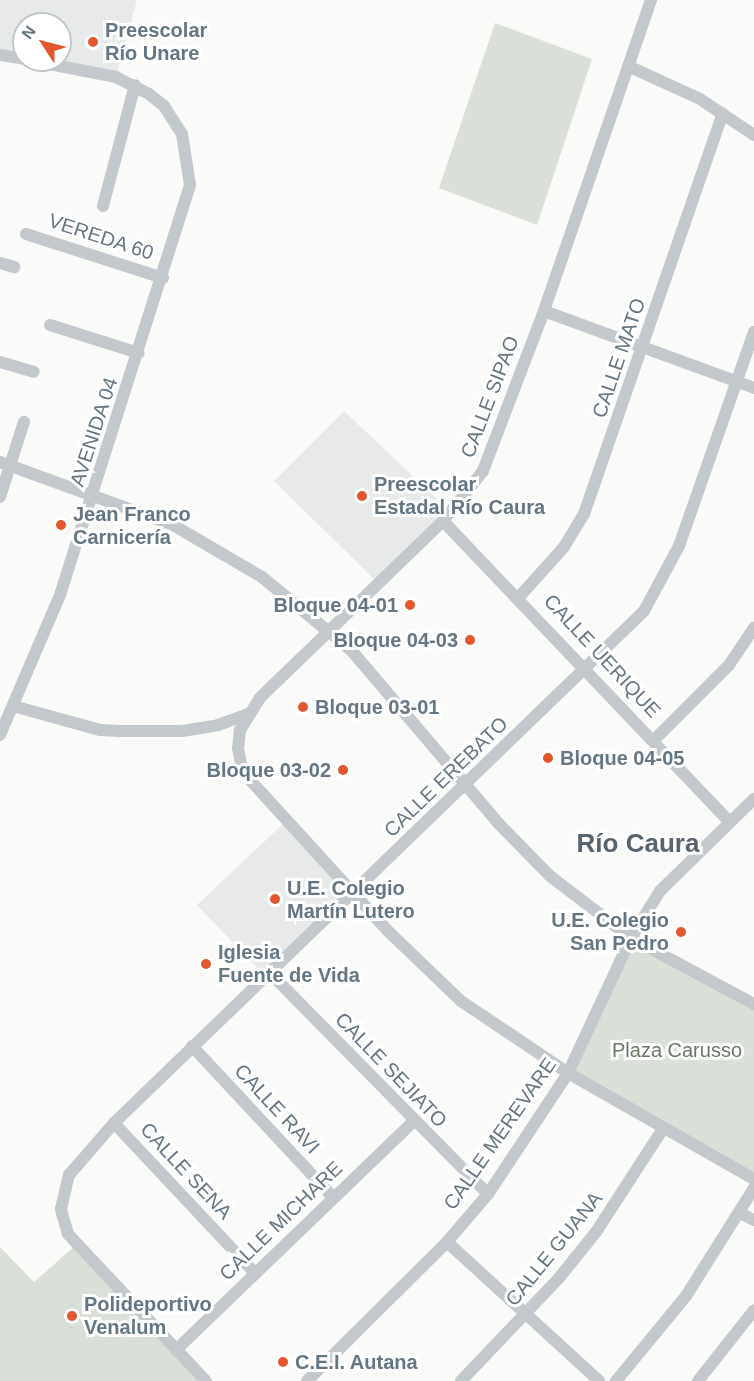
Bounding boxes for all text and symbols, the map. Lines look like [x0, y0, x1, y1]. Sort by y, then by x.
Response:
north arrow [12, 12, 72, 72]
place label: Preescolar Río Unare [105, 19, 207, 66]
text: N [18, 23, 39, 42]
marker: Preescolar Río Unare [86, 35, 100, 49]
street label: VEREDA 60 [45, 209, 157, 265]
street label: CALLE MATO [587, 295, 651, 421]
street label: CALLE SIPAO [456, 333, 524, 461]
street label: AVENIDA 04 [65, 374, 123, 490]
place label: Preescolar Estadal Río Caura [374, 472, 545, 519]
marker: Preescolar Estadal Río Caura [355, 489, 369, 503]
place label: Jean Franco Carnicería [73, 502, 191, 549]
marker: Jean Franco Carnicería [54, 518, 68, 532]
street label: CALLE UERIQUE [539, 589, 665, 723]
place label: Bloque 04-01 [274, 593, 398, 617]
marker: Bloque 04-01 [403, 598, 417, 612]
place label: Bloque 04-03 [334, 628, 458, 652]
marker: Bloque 04-03 [463, 633, 477, 647]
place label: Bloque 03-01 [315, 695, 439, 719]
marker: Bloque 03-01 [296, 700, 310, 714]
street label: CALLE EREBATO [379, 712, 513, 842]
place label: Bloque 04-05 [560, 746, 684, 770]
marker: Bloque 04-05 [541, 751, 555, 765]
place label: Bloque 03-02 [207, 758, 331, 782]
marker: Bloque 03-02 [336, 763, 350, 777]
district label: Río Caura [577, 828, 699, 860]
place label: U.E. Colegio Martín Lutero [287, 876, 415, 923]
marker: U.E. Colegio Martín Lutero [268, 892, 282, 906]
place label: U.E. Colegio San Pedro [551, 909, 669, 956]
marker: U.E. Colegio San Pedro [674, 925, 688, 939]
place label: Iglesia Fuente de Vida [218, 940, 360, 987]
marker: Iglesia Fuente de Vida [199, 957, 213, 971]
street label: CALLE SEJIATO [330, 1008, 452, 1132]
park label: Plaza Carusso [612, 1038, 742, 1062]
street label: CALLE MEREVARE [439, 1054, 561, 1214]
street label: CALLE RAVI [229, 1059, 325, 1159]
street label: CALLE SENA [135, 1118, 237, 1224]
street label: CALLE MICHARE [215, 1156, 347, 1286]
street label: CALLE GUANA [501, 1187, 607, 1311]
place label: Polideportivo Venalum [84, 1292, 212, 1339]
marker: Polideportivo Venalum [65, 1309, 79, 1323]
place label: C.E.I. Autana [295, 1350, 418, 1374]
marker: C.E.I. Autana [276, 1355, 290, 1369]

